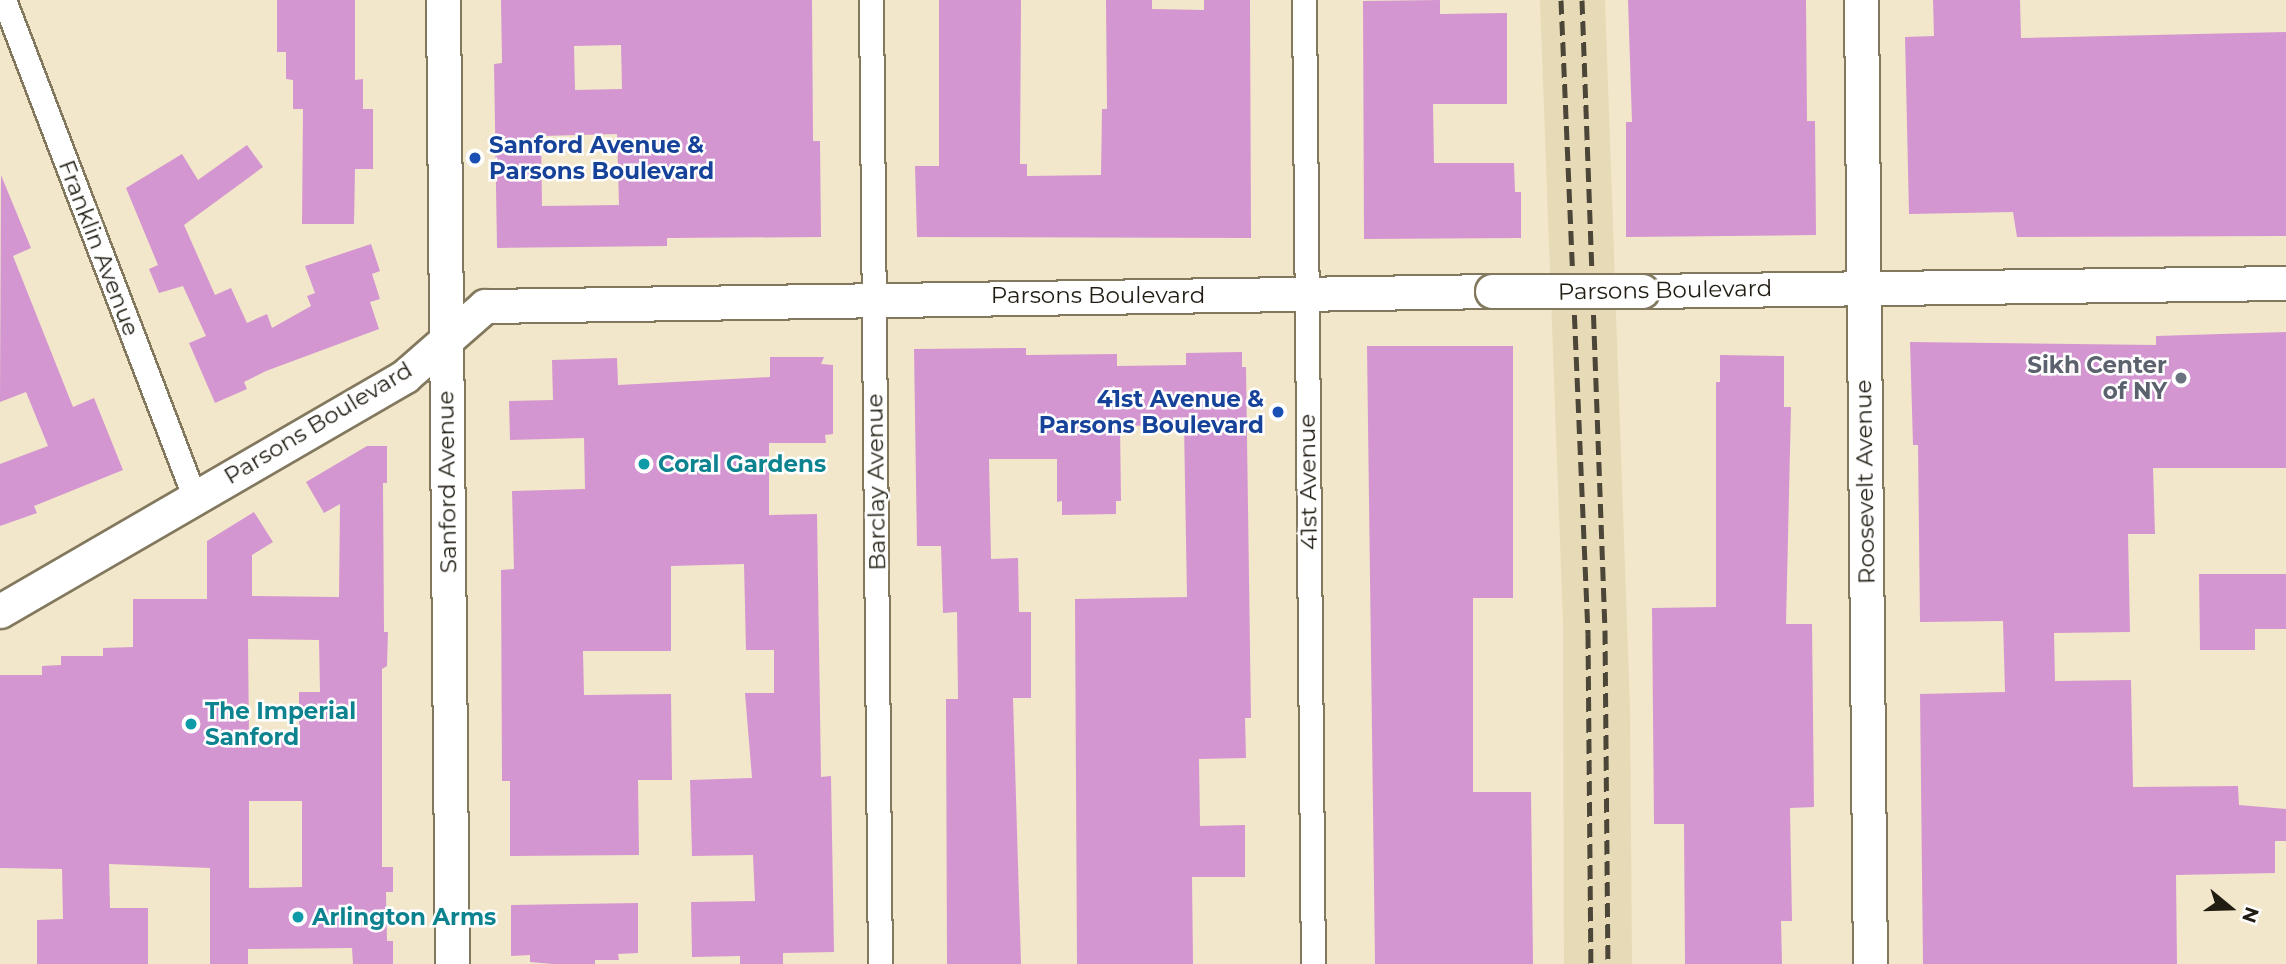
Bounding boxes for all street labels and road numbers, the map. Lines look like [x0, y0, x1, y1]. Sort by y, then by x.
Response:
street label: Franklin Avenue [53, 156, 145, 340]
street label: Parsons Boulevard [1558, 274, 1772, 306]
street label: Parsons Boulevard [991, 281, 1205, 309]
street label: Parsons Boulevard [219, 356, 417, 490]
street label: Roosevelt Avenue [1849, 380, 1881, 584]
street label: Sanford Avenue [432, 390, 462, 574]
street label: Barclay Avenue [861, 393, 891, 571]
street label: 41st Avenue [1293, 414, 1323, 550]

